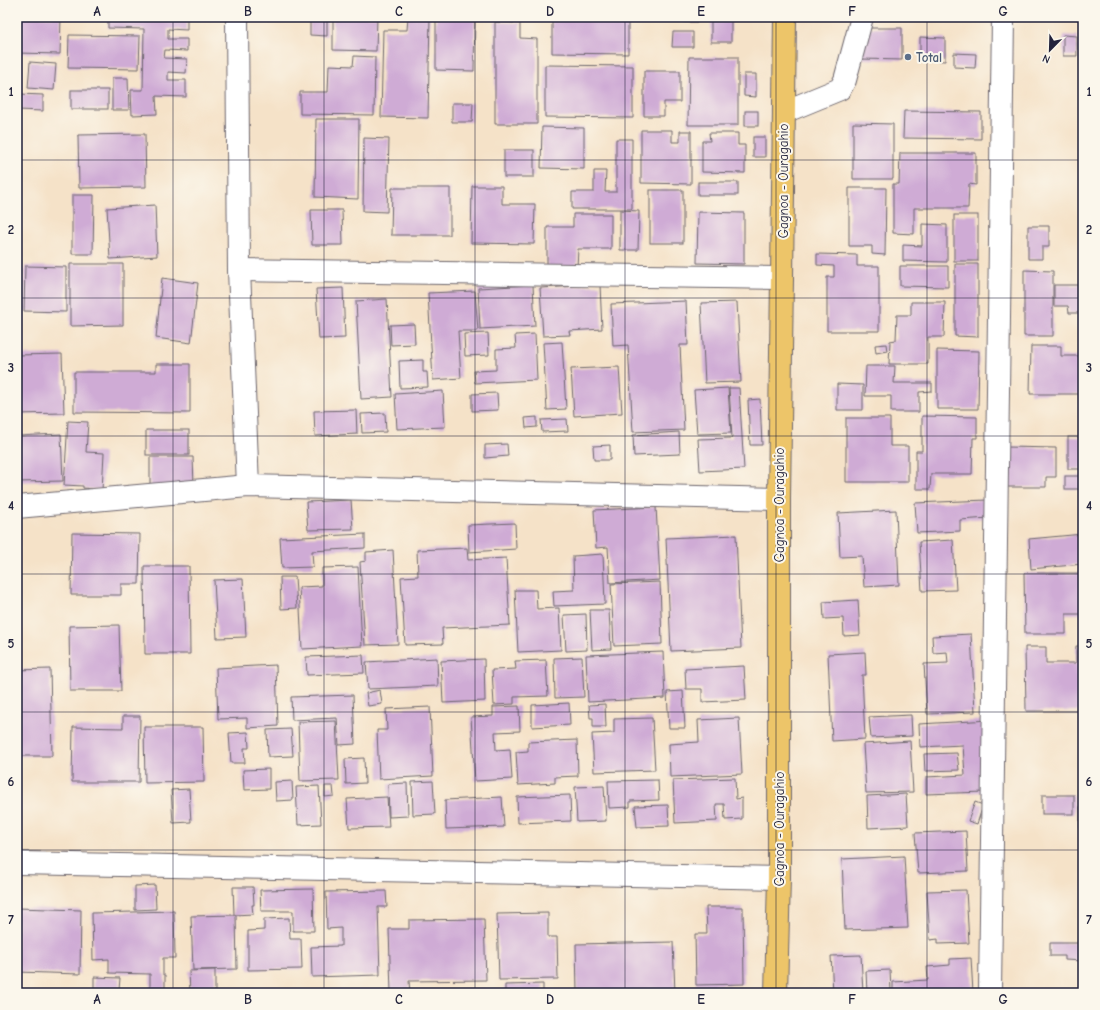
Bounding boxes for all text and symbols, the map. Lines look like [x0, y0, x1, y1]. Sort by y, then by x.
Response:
text: A [93, 4, 101, 19]
text: B [244, 4, 252, 19]
text: C [395, 4, 403, 19]
text: D [546, 4, 554, 19]
text: E [697, 4, 705, 19]
text: F [848, 4, 856, 19]
text: G [998, 4, 1008, 19]
north arrow [1030, 30, 1070, 70]
place label: Total [916, 50, 942, 65]
text: N [1040, 51, 1052, 66]
marker: Total [903, 52, 913, 62]
text: 1 [8, 84, 14, 99]
text: 1 [1086, 84, 1092, 99]
street label: Gagnoa - Ouragahio [776, 124, 791, 238]
text: 2 [8, 222, 14, 237]
text: 2 [1086, 222, 1092, 237]
text: 3 [8, 360, 14, 375]
text: 3 [1086, 360, 1092, 375]
street label: Gagnoa - Ouragahio [772, 448, 787, 562]
text: 4 [8, 498, 14, 513]
text: 4 [1086, 498, 1092, 513]
text: 5 [8, 636, 15, 651]
text: 5 [1086, 636, 1093, 651]
street label: Gagnoa - Ouragahio [772, 772, 787, 886]
text: 6 [8, 774, 15, 789]
text: 6 [1086, 774, 1093, 789]
text: 7 [8, 912, 14, 927]
text: 7 [1086, 912, 1092, 927]
text: A [93, 992, 101, 1007]
text: B [244, 992, 252, 1007]
text: C [395, 992, 403, 1007]
text: D [546, 992, 554, 1007]
text: E [697, 992, 705, 1007]
text: F [848, 992, 856, 1007]
text: G [998, 992, 1008, 1007]

